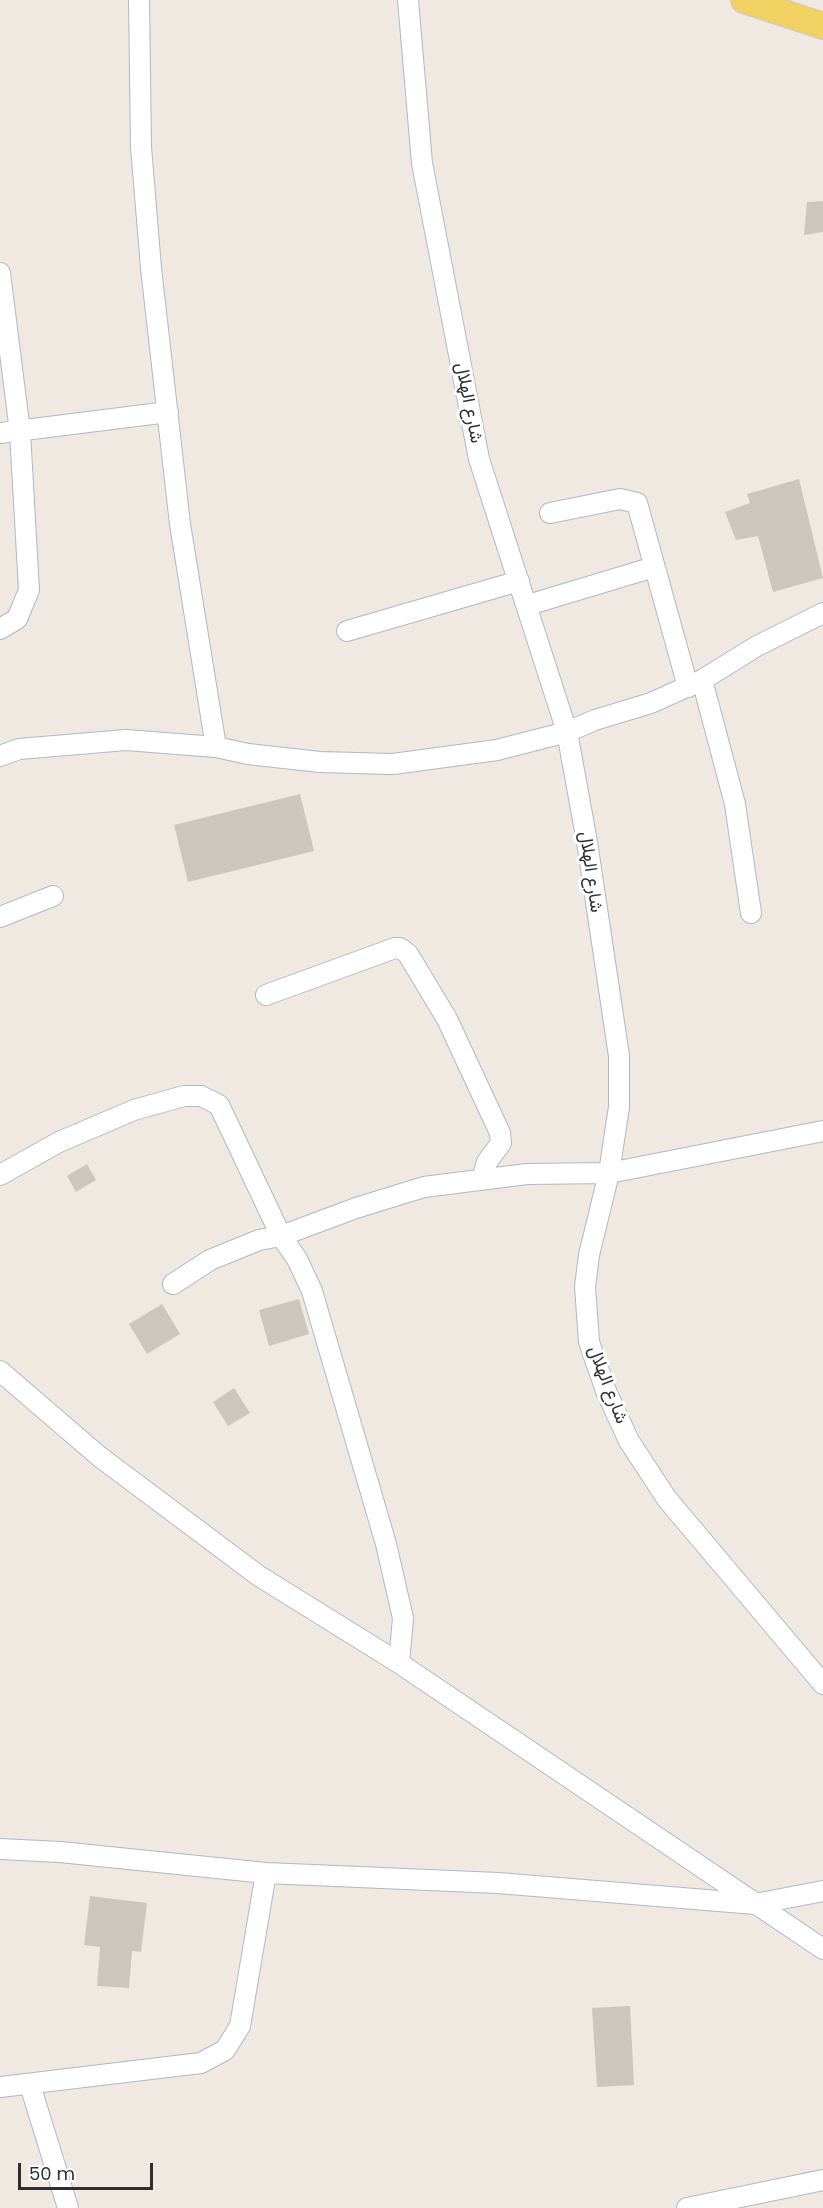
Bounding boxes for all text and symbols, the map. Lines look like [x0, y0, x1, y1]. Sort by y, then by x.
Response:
street label: شارع الهلال [450, 361, 486, 445]
street label: شارع الهلال [574, 830, 606, 914]
street label: شارع الهلال [582, 1343, 632, 1427]
scale bar [21, 2151, 156, 2189]
text: 50 m [29, 2161, 75, 2186]

